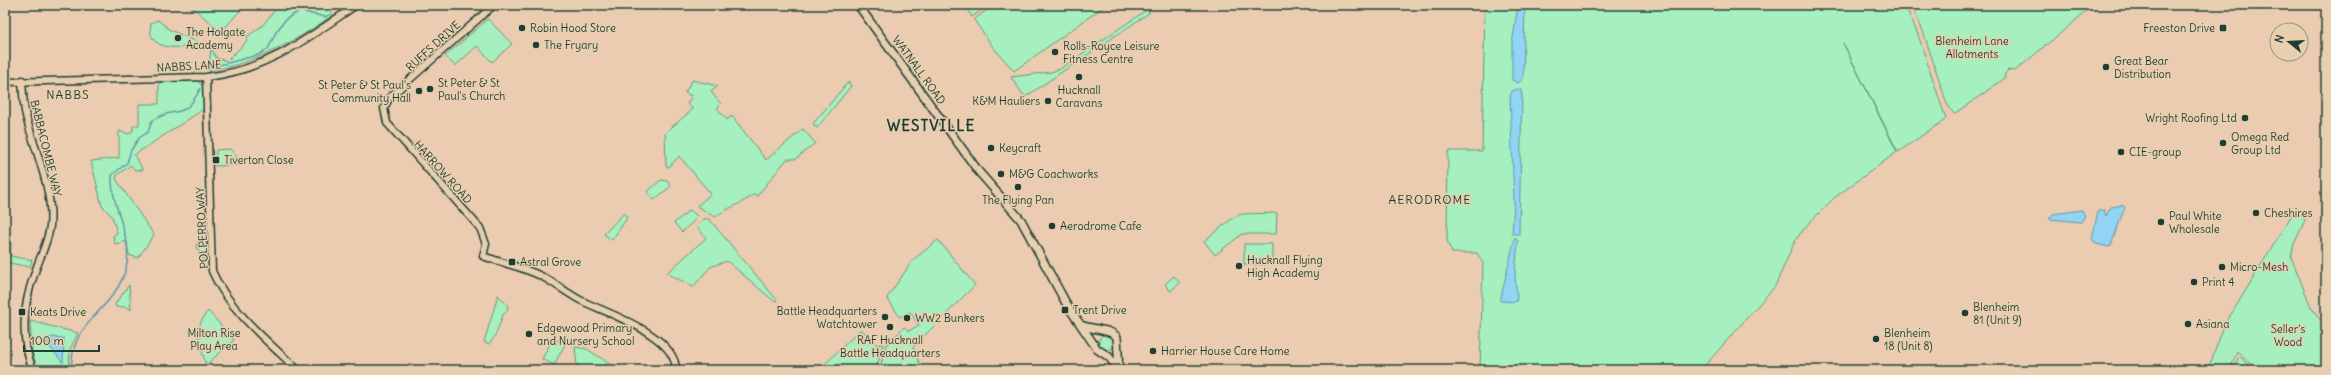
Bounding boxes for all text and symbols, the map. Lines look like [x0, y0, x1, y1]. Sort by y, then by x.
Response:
street label: RUFFS DRIVE [403, 18, 463, 74]
place label: Robin Hood Store [530, 21, 616, 35]
place label: Freeston Drive [2143, 21, 2215, 35]
north arrow [2269, 22, 2309, 62]
marker: Robin Hood Store [517, 23, 527, 33]
marker: Freeston Drive [2218, 23, 2228, 33]
place label: The Holgate Academy [186, 25, 245, 52]
marker: The Holgate Academy [173, 33, 183, 43]
street label: WATNALL ROAD [889, 33, 949, 107]
text: N [2272, 33, 2287, 45]
park label: Blenheim Lane Allotments [1935, 34, 2009, 61]
place label: The Fryary [544, 38, 598, 52]
place label: Rolls-Royce Leisure Fitness Centre [1063, 39, 1160, 66]
marker: The Fryary [531, 40, 541, 50]
marker: Rolls-Royce Leisure Fitness Centre [1050, 47, 1060, 57]
place label: Great Bear Distribution [2114, 54, 2171, 81]
street label: NABBS LANE [156, 57, 222, 75]
marker: Great Bear Distribution [2101, 62, 2111, 72]
marker: Hucknall Caravans [1074, 72, 1084, 82]
place label: St Peter & St Paul's Church [438, 76, 505, 103]
place label: St Peter & St Paul's Community Hall [318, 78, 411, 105]
place label: Hucknall Caravans [1055, 83, 1103, 110]
marker: St Peter & St Paul's Church [425, 84, 435, 94]
marker: St Peter & St Paul's Community Hall [414, 86, 424, 96]
district label: NABBS [46, 87, 90, 102]
place label: K&M Hauliers [972, 94, 1040, 108]
marker: K&M Hauliers [1043, 96, 1053, 106]
street label: BABBACOMBE WAY [27, 98, 65, 198]
place label: Wright Roofing Ltd [2145, 111, 2238, 125]
marker: Wright Roofing Ltd [2240, 113, 2250, 123]
district label: WESTVILLE [887, 116, 975, 135]
place label: Omega Red Group Ltd [2231, 130, 2290, 157]
street label: HARROW ROAD [411, 137, 475, 207]
marker: Omega Red Group Ltd [2218, 138, 2228, 148]
place label: Keycraft [999, 141, 1042, 155]
marker: Keycraft [986, 143, 996, 153]
place label: CIE-group [2129, 145, 2181, 159]
marker: CIE-group [2116, 147, 2126, 157]
place label: Tiverton Close [224, 153, 294, 167]
marker: Tiverton Close [211, 155, 221, 165]
place label: M&G Coachworks [1009, 167, 1098, 181]
marker: M&G Coachworks [996, 169, 1006, 179]
marker: The Flying Pan [1013, 182, 1023, 192]
street label: POLPERRO WAY [193, 187, 211, 269]
district label: AERODROME [1389, 192, 1471, 207]
place label: The Flying Pan [982, 193, 1054, 207]
place label: Cheshires [2264, 206, 2312, 220]
marker: Cheshires [2251, 208, 2261, 218]
place label: Paul White Wholesale [2169, 209, 2221, 236]
marker: Paul White Wholesale [2156, 217, 2166, 227]
place label: Aerodrome Cafe [1060, 219, 1142, 233]
marker: Aerodrome Cafe [1047, 221, 1057, 231]
place label: Hucknall Flying High Academy [1247, 253, 1323, 280]
place label: Astral Grove [520, 255, 581, 269]
marker: Astral Grove [507, 257, 517, 267]
place label: Micro-Mesh [2230, 260, 2288, 274]
marker: Hucknall Flying High Academy [1234, 261, 1244, 271]
marker: Micro-Mesh [2217, 262, 2227, 272]
place label: Print 4 [2202, 275, 2235, 289]
marker: Print 4 [2189, 277, 2199, 287]
place label: Blenheim 81 (Unit 9) [1973, 300, 2022, 327]
place label: Trent Drive [1073, 303, 1127, 317]
place label: Battle Headquarters Watchtower [776, 304, 877, 331]
place label: Keats Drive [30, 305, 86, 319]
marker: Trent Drive [1060, 305, 1070, 315]
marker: Keats Drive [17, 307, 27, 317]
marker: Blenheim 81 (Unit 9) [1960, 308, 1970, 318]
place label: WW2 Bunkers [915, 311, 985, 325]
marker: Battle Headquarters Watchtower [880, 312, 890, 322]
marker: WW2 Bunkers [902, 313, 912, 323]
place label: Asiana [2196, 317, 2229, 331]
marker: Asiana [2183, 319, 2193, 329]
place label: Edgewood Primary and Nursery School [537, 321, 634, 348]
marker: RAF Hucknall Battle Headquarters [885, 322, 895, 332]
park label: Seller's Wood [2271, 322, 2305, 349]
park label: Milton Rise Play Area [187, 326, 241, 353]
place label: Blenheim 18 (Unit 8) [1884, 326, 1933, 353]
scale bar [24, 327, 99, 353]
marker: Edgewood Primary and Nursery School [524, 329, 534, 339]
text: 100 m [30, 333, 64, 348]
place label: RAF Hucknall Battle Headquarters [840, 333, 940, 360]
marker: Blenheim 18 (Unit 8) [1871, 334, 1881, 344]
place label: Harrier House Care Home [1161, 344, 1290, 358]
marker: Harrier House Care Home [1148, 346, 1158, 356]

